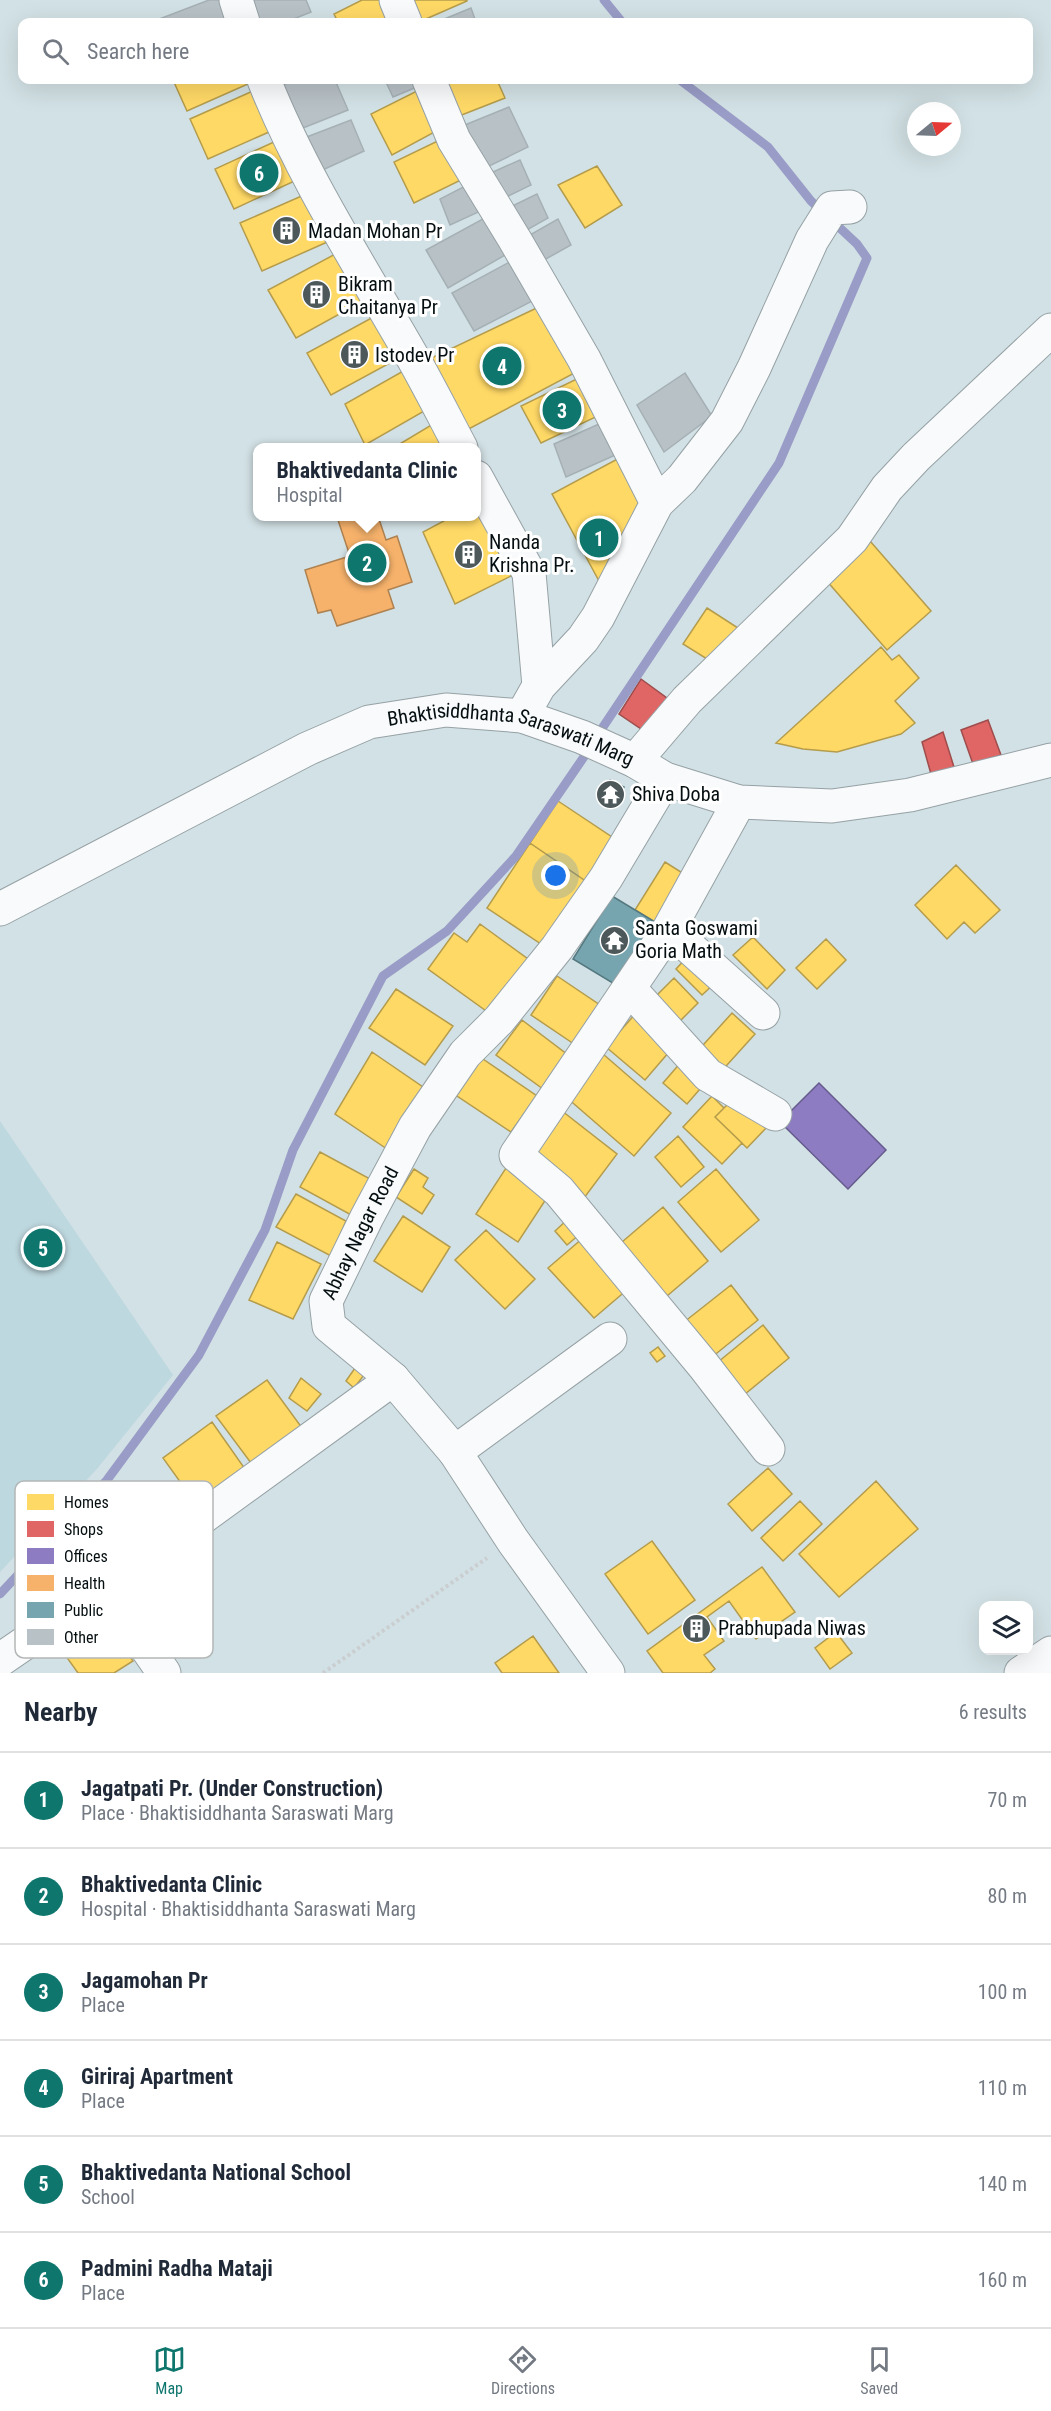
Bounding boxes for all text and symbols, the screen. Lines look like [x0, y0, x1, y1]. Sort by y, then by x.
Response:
search box [18, 18, 1033, 84]
icon: search [39, 35, 72, 68]
text: Search here [87, 39, 189, 64]
north arrow [907, 102, 961, 156]
pin: 6 [240, 150, 278, 195]
building icon: Madan Mohan Pr [271, 215, 303, 247]
place label: Madan Mohan Pr [308, 219, 442, 243]
place label: Bikram Chaitanya Pr [338, 272, 438, 319]
building icon: Bikram Chaitanya Pr [301, 279, 333, 311]
building icon: Istodev Pr [338, 339, 370, 371]
place label: Istodev Pr [375, 343, 454, 367]
pin: 4 [482, 344, 522, 388]
pin: 3 [542, 388, 582, 432]
popup [253, 443, 481, 521]
text: Bhaktivedanta Clinic [277, 458, 458, 483]
text: Hospital [277, 483, 343, 507]
pin: 1 [580, 516, 618, 560]
place label: Nanda Krishna Pr. [489, 530, 574, 577]
building icon: Nanda Krishna Pr. [452, 538, 484, 570]
pin: 2 [348, 540, 386, 586]
street label: Bhaktisiddhanta Saraswati Marg [386, 698, 638, 771]
temple icon: Shiva Doba [595, 778, 627, 810]
place label: Shiva Doba [632, 782, 720, 806]
your location [541, 861, 570, 890]
place label: Santa Goswami Goria Math [635, 916, 758, 963]
temple icon: Santa Goswami Goria Math [598, 924, 630, 956]
street label: Abhay Nagar Road [317, 1162, 404, 1303]
pin: 5 [24, 1226, 63, 1270]
legend [15, 1481, 213, 1658]
text: Homes [64, 1493, 109, 1512]
text: Shops [64, 1520, 103, 1539]
text: Offices [64, 1547, 108, 1566]
text: Health [64, 1574, 105, 1593]
text: Public [64, 1601, 103, 1620]
map controls [979, 1601, 1033, 1655]
button: layers [979, 1601, 1033, 1655]
building icon: Prabhupada Niwas [681, 1612, 713, 1644]
place label: Prabhupada Niwas [718, 1616, 866, 1640]
text: Other [64, 1628, 99, 1647]
text: Nearby [24, 1697, 98, 1727]
text: 6 results [959, 1700, 1027, 1724]
text: Jagatpati Pr. (Under Construction) [81, 1776, 383, 1801]
text: 1 [38, 1788, 49, 1812]
text: 70 m [988, 1788, 1027, 1812]
text: Place · Bhaktisiddhanta Saraswati Marg [81, 1801, 394, 1825]
text: Bhaktivedanta Clinic [81, 1872, 262, 1897]
text: 2 [38, 1884, 49, 1908]
text: 80 m [988, 1884, 1027, 1908]
text: Hospital · Bhaktisiddhanta Saraswati Marg [81, 1897, 416, 1921]
text: Jagamohan Pr [81, 1968, 208, 1993]
text: 3 [38, 1980, 49, 2004]
text: 100 m [978, 1980, 1027, 2004]
text: Place [81, 1993, 125, 2017]
text: Giriraj Apartment [81, 2064, 233, 2089]
text: 4 [38, 2076, 49, 2100]
text: 110 m [978, 2076, 1027, 2100]
text: Place [81, 2089, 125, 2113]
text: Bhaktivedanta National School [81, 2160, 351, 2185]
text: 5 [38, 2172, 49, 2196]
text: 140 m [978, 2172, 1027, 2196]
text: School [81, 2185, 135, 2209]
text: Padmini Radha Mataji [81, 2256, 273, 2281]
text: 6 [38, 2268, 49, 2292]
text: 160 m [978, 2268, 1027, 2292]
text: Place [81, 2281, 125, 2305]
tab: Map [153, 2343, 186, 2398]
tab: Directions [491, 2343, 555, 2398]
tab: Saved [860, 2343, 898, 2398]

